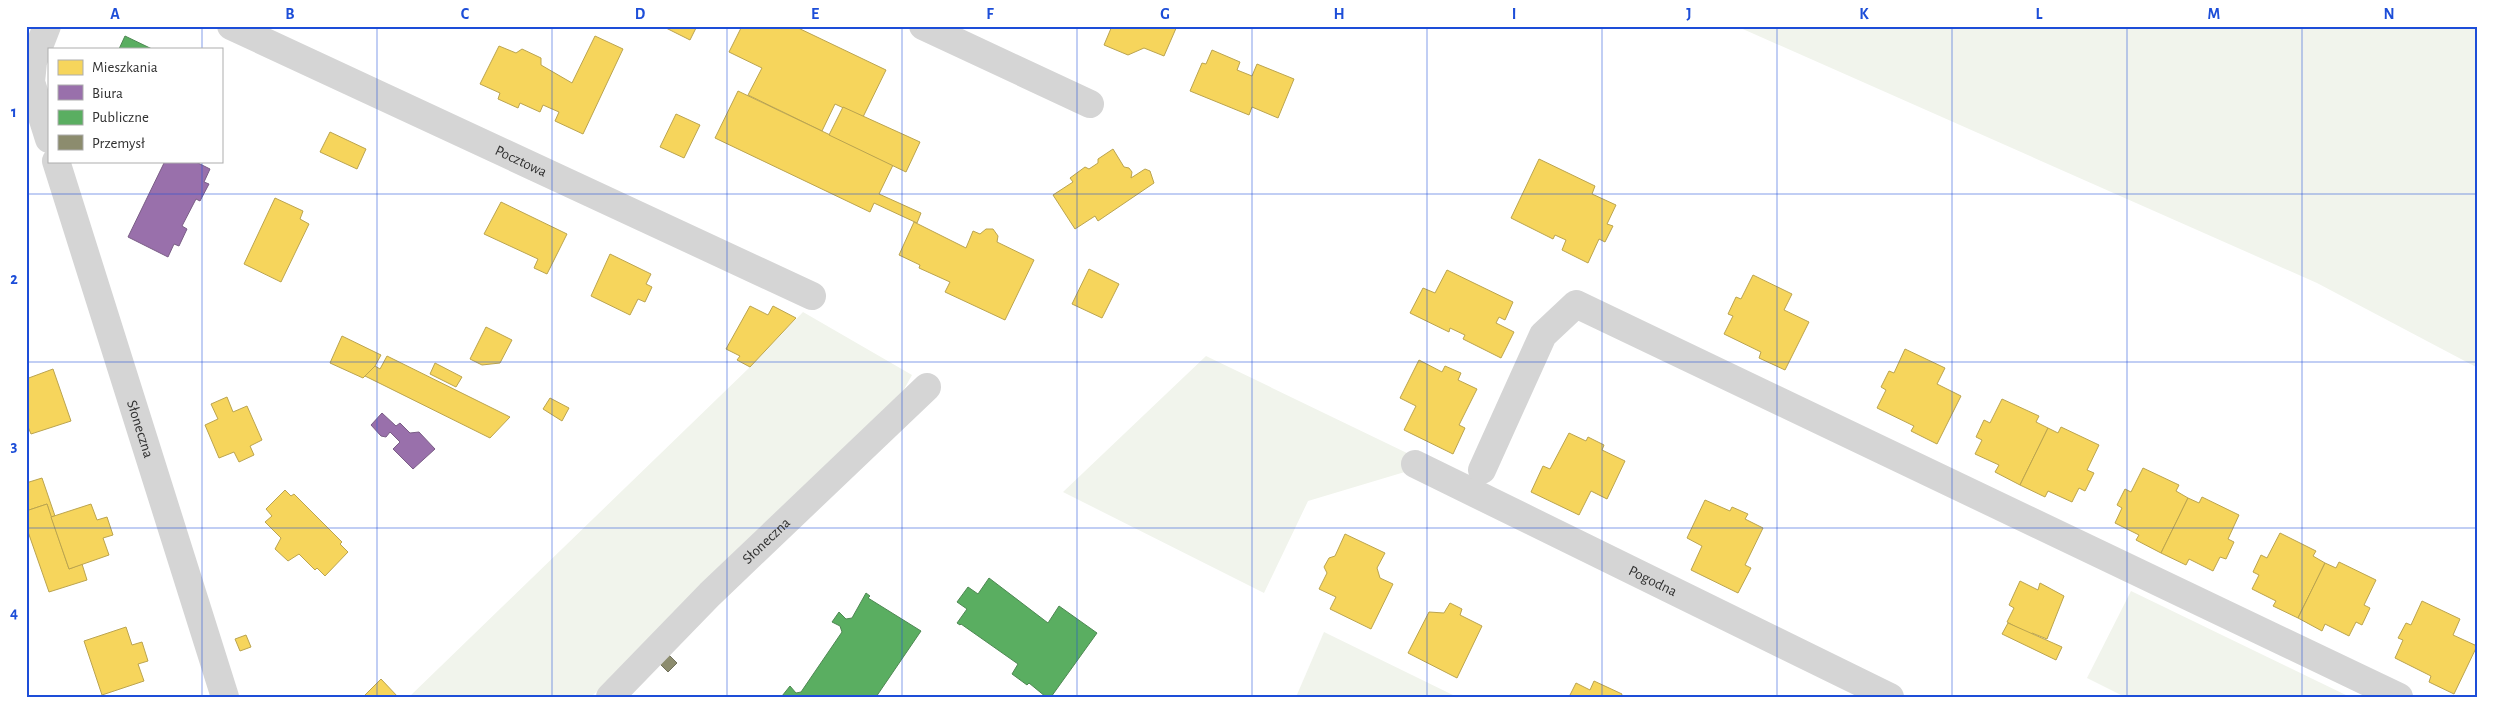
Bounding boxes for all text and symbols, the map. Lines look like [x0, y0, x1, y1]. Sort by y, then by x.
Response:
text: A [110, 6, 120, 22]
text: B [285, 6, 295, 22]
text: C [461, 6, 470, 22]
text: D [635, 6, 646, 22]
text: E [811, 6, 819, 22]
text: F [986, 6, 994, 22]
text: G [1160, 6, 1170, 22]
text: H [1333, 6, 1345, 22]
text: I [1512, 6, 1516, 22]
text: J [1686, 6, 1692, 22]
text: K [1859, 6, 1869, 22]
text: L [2036, 6, 2043, 22]
text: M [2208, 6, 2220, 22]
text: N [2383, 6, 2395, 22]
legend [48, 48, 222, 162]
text: Mieszkania [92, 60, 158, 75]
text: Biura [92, 86, 123, 101]
text: 1 [11, 104, 17, 120]
text: Publiczne [92, 110, 149, 125]
text: Przemysł [92, 136, 145, 151]
street label: Pocztowa [493, 142, 549, 179]
text: 2 [10, 271, 18, 287]
street label: Słoneczna [124, 398, 157, 460]
text: 3 [11, 438, 18, 454]
street label: Słoneczna [739, 515, 793, 567]
street label: Pogodna [1626, 563, 1679, 599]
text: 4 [10, 605, 18, 621]

